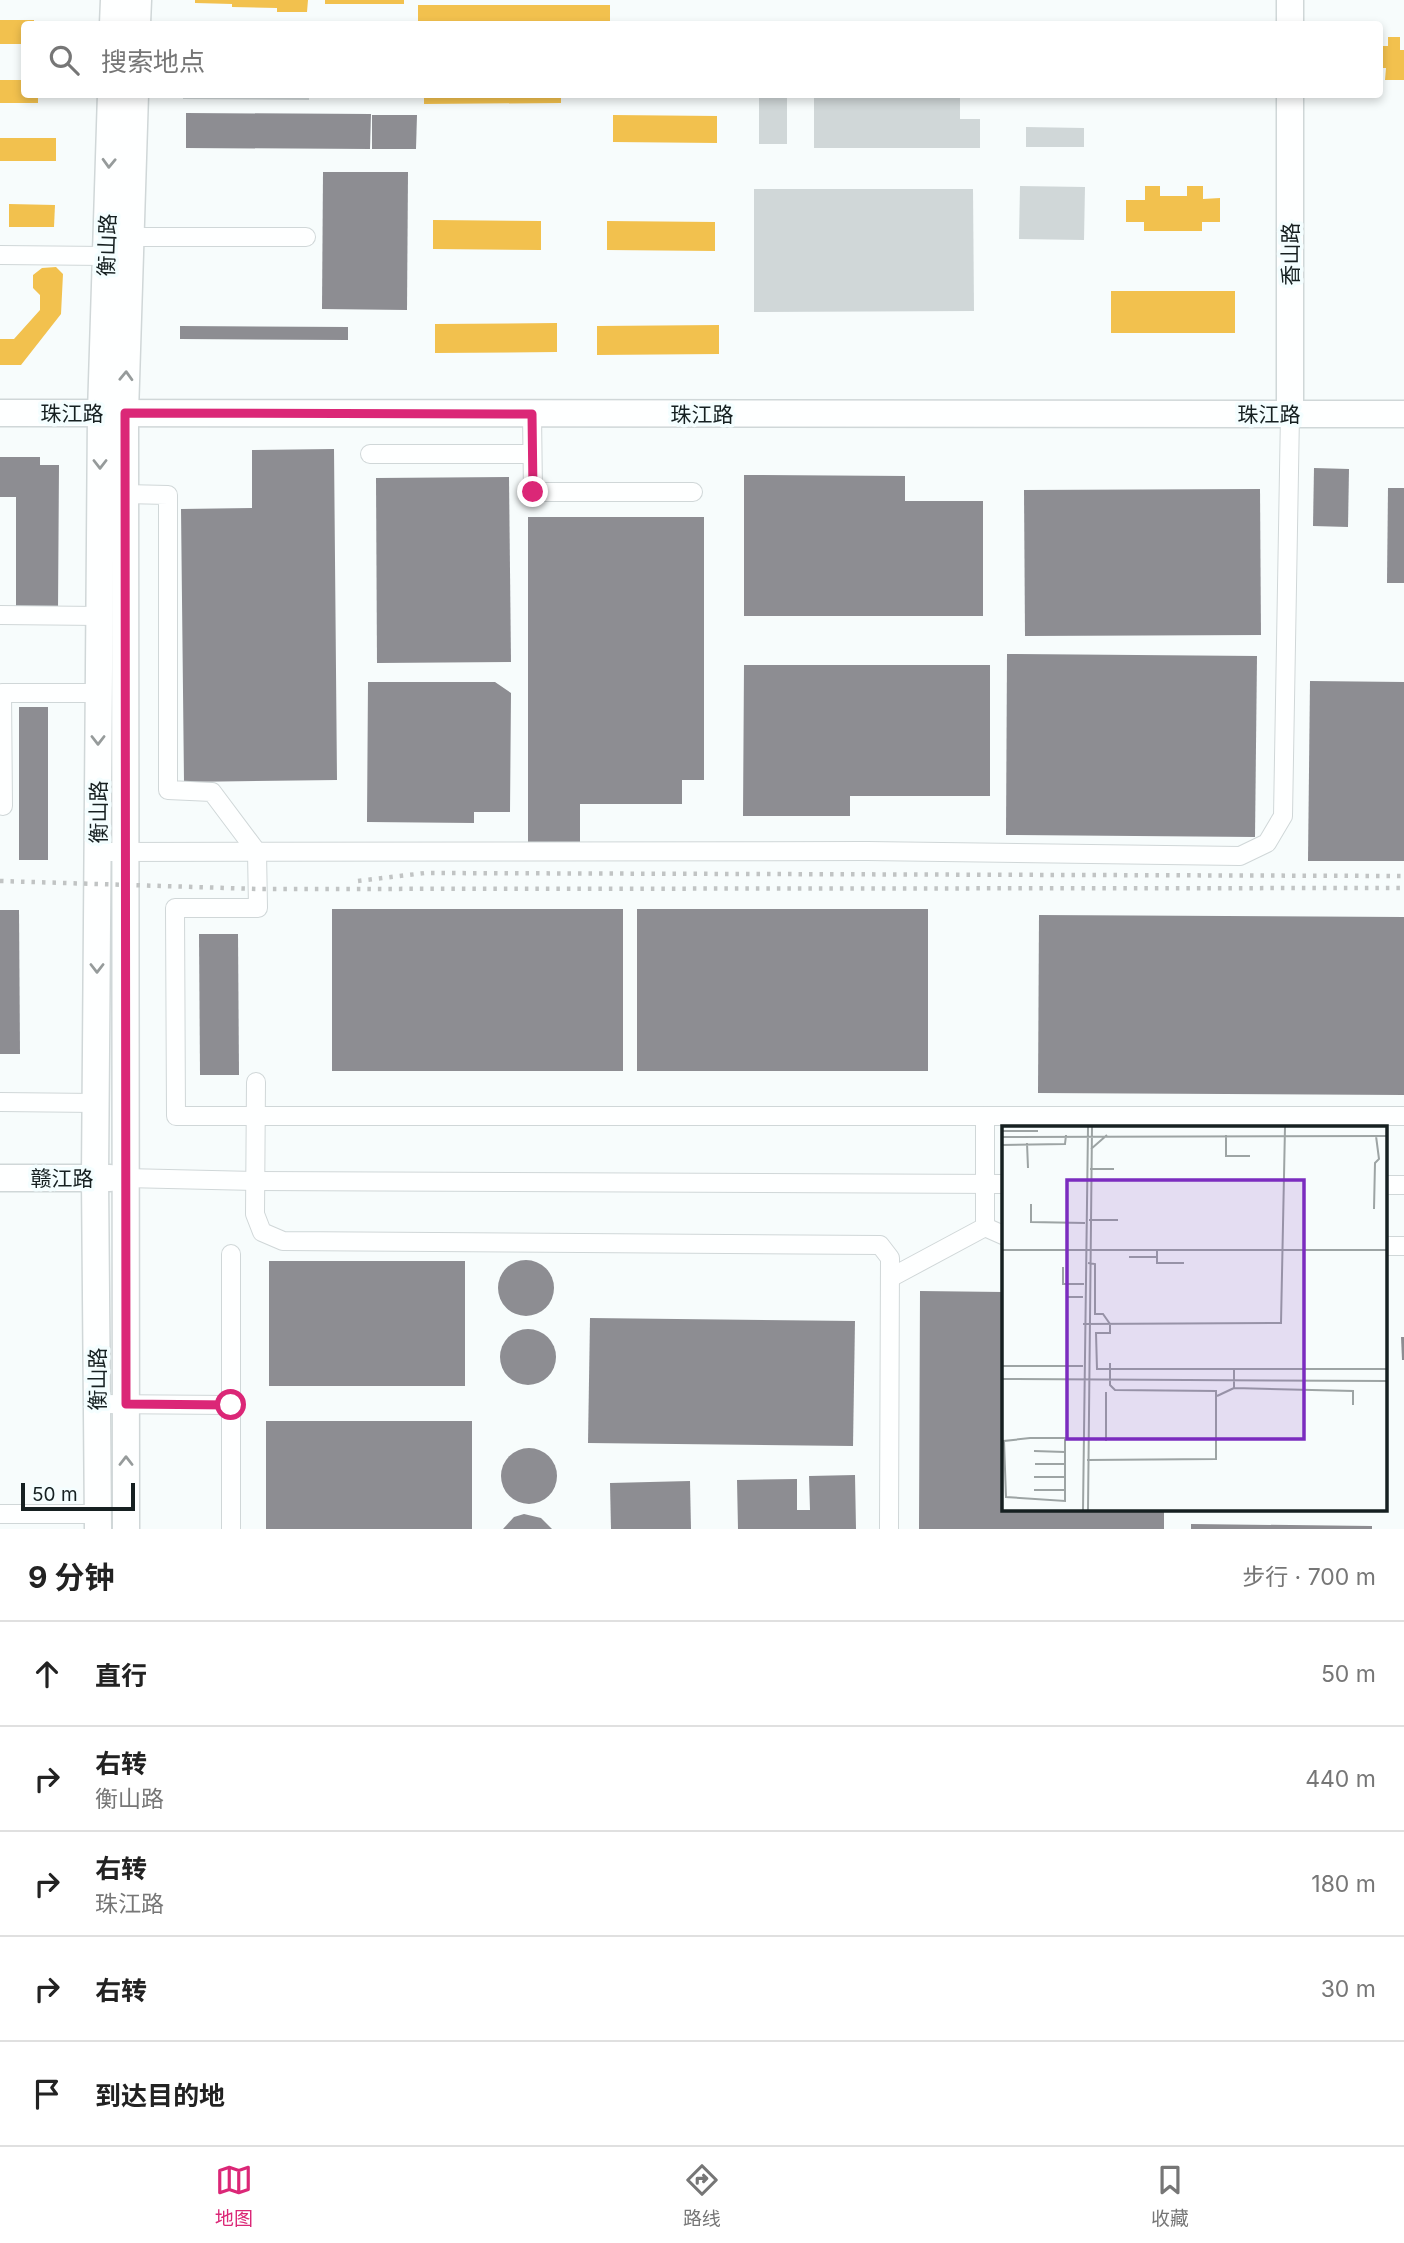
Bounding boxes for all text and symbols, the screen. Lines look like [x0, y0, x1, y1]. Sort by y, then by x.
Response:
search box [21, 21, 1383, 98]
icon: search [45, 41, 83, 79]
text: 搜索地点 [101, 46, 205, 77]
one-way arrow [102, 157, 117, 168]
street label: 衡山路 [93, 213, 121, 277]
street label: 香山路 [1278, 223, 1303, 286]
one-way arrow [119, 370, 134, 381]
street label: 珠江路 [41, 401, 104, 426]
street label: 珠江路 [671, 402, 734, 427]
street label: 珠江路 [1238, 402, 1301, 427]
one-way arrow [93, 458, 108, 469]
route end [517, 476, 548, 507]
one-way arrow [90, 735, 106, 746]
street label: 衡山路 [86, 781, 111, 844]
one-way arrow [89, 963, 105, 973]
inset map [1002, 1126, 1386, 1512]
street label: 赣江路 [31, 1166, 94, 1191]
street label: 衡山路 [85, 1348, 110, 1411]
route start [215, 1389, 246, 1420]
one-way arrow [118, 1455, 134, 1466]
scale bar [21, 1480, 135, 1512]
text: 50 m [32, 1483, 78, 1506]
text: 9 分钟 [28, 1559, 115, 1595]
text: 步行 · 700 m [1242, 1563, 1376, 1591]
icon: ahead [28, 1655, 66, 1693]
text: 直行 [95, 1660, 147, 1691]
text: 50 m [1321, 1660, 1376, 1688]
text: 右转 [95, 1748, 147, 1779]
icon: right [28, 1760, 66, 1798]
text: 440 m [1305, 1765, 1376, 1793]
text: 衡山路 [95, 1785, 164, 1813]
text: 右转 [95, 1853, 147, 1884]
icon: right [28, 1865, 66, 1903]
text: 180 m [1311, 1870, 1376, 1898]
text: 珠江路 [95, 1890, 164, 1918]
icon: right [28, 1970, 66, 2008]
text: 右转 [95, 1975, 147, 2006]
text: 30 m [1321, 1975, 1376, 2003]
icon: arrive [28, 2075, 66, 2113]
text: 到达目的地 [95, 2080, 225, 2111]
tab: 地图 [215, 2161, 253, 2230]
tab: 路线 [683, 2161, 721, 2230]
tab: 收藏 [1151, 2161, 1189, 2230]

